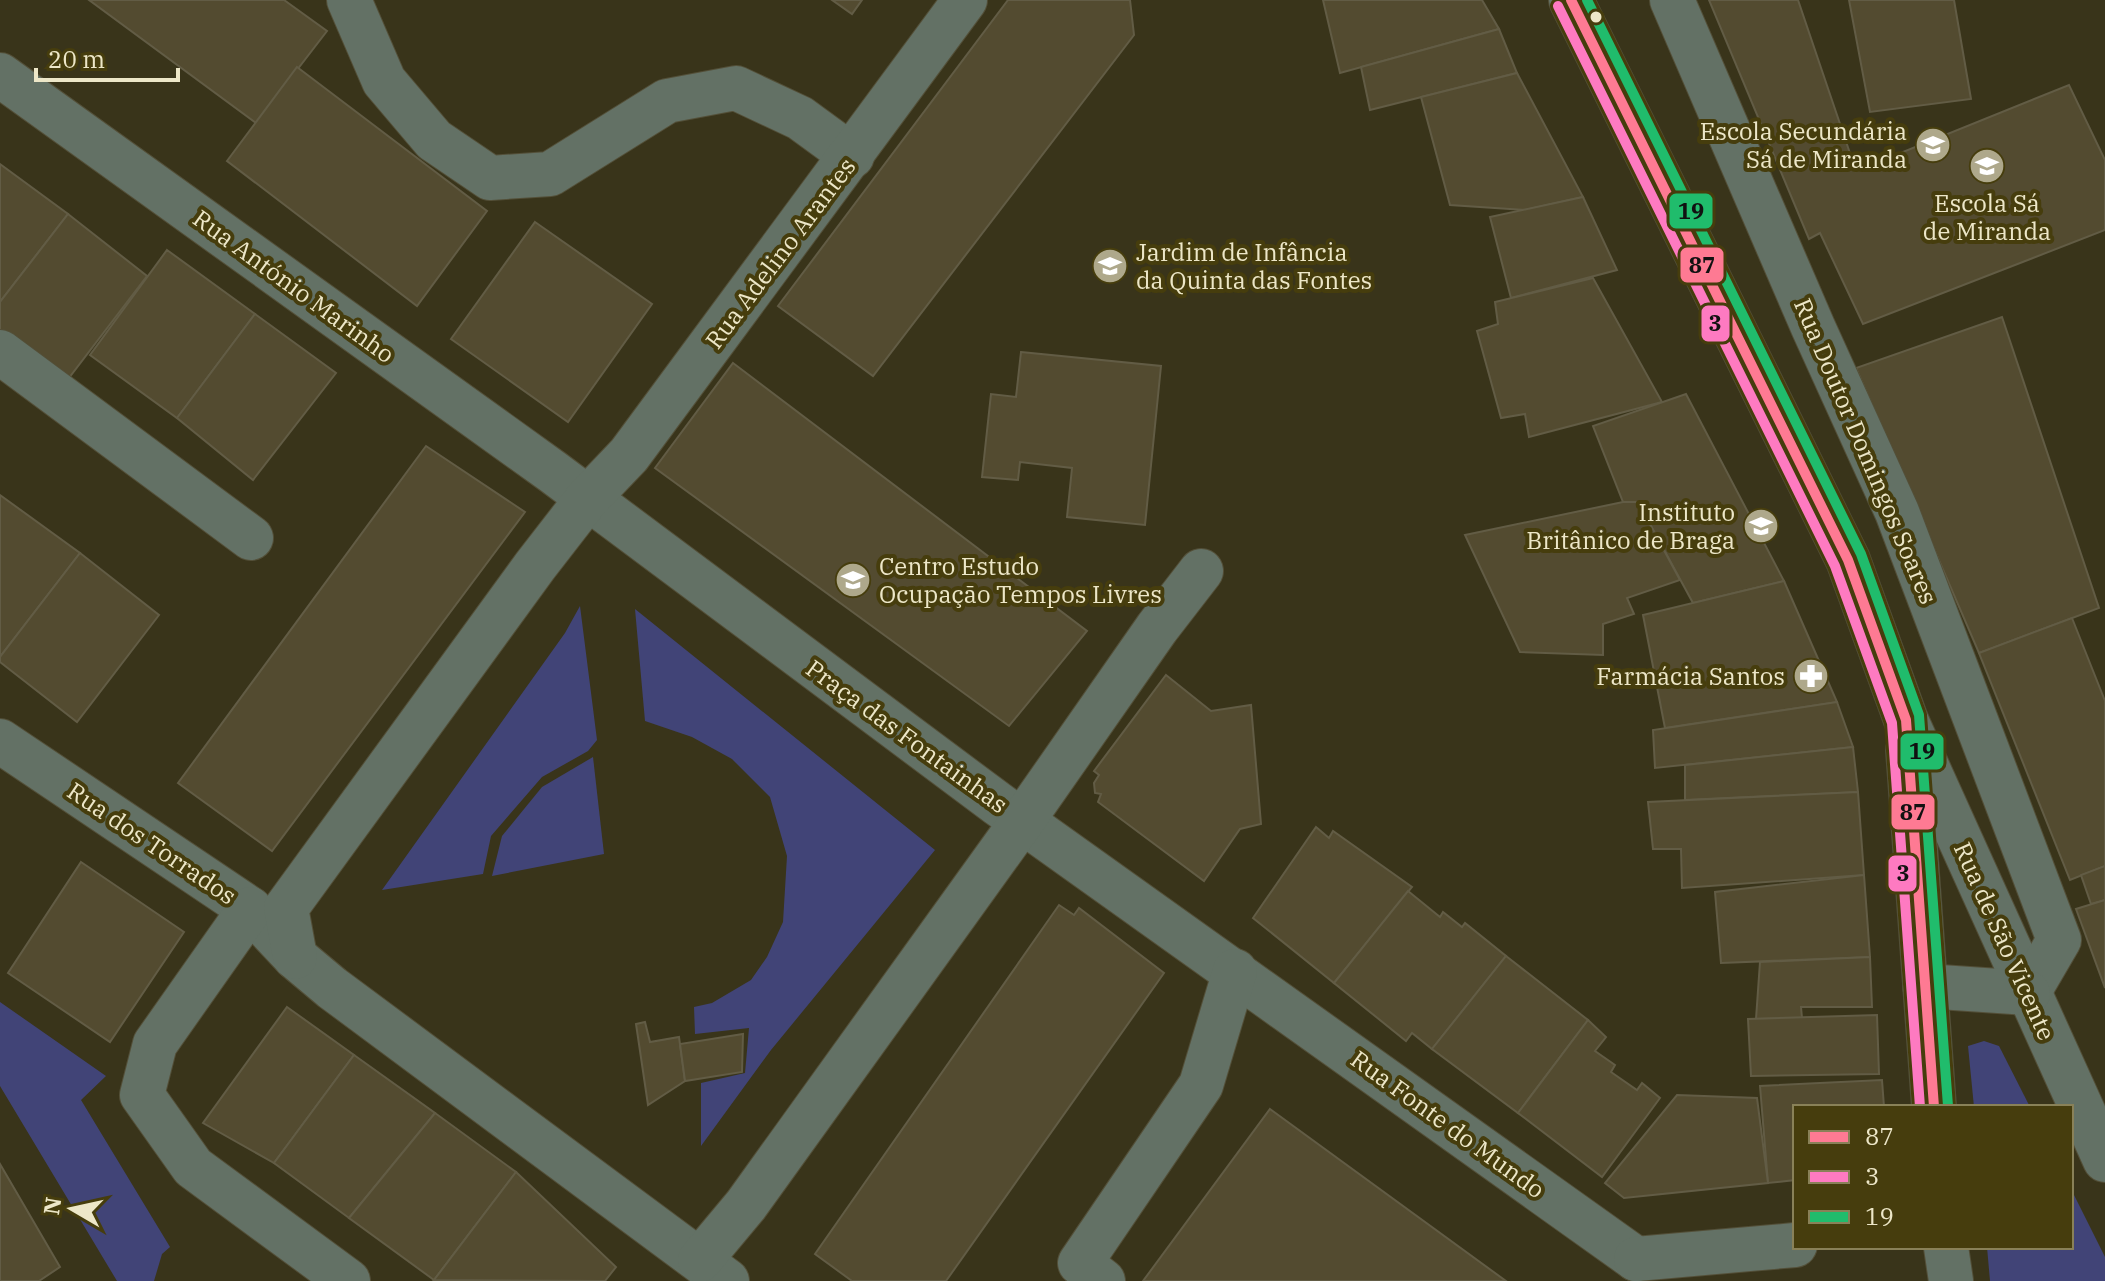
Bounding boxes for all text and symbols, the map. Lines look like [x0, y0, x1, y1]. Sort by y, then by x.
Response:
unlabelled marker [1588, 9, 1604, 25]
scale bar [36, 32, 178, 82]
text: 20 m [48, 43, 105, 75]
place label: Escola Secundária Sá de Miranda [1700, 115, 1907, 175]
school or university icon: Escola Secundária Sá de Miranda [1914, 126, 1952, 164]
school or university icon: Escola Sá de Miranda [1968, 147, 2006, 185]
street label: Rua Adelino Arantes [698, 151, 862, 355]
place label: Escola Sá de Miranda [1923, 187, 2051, 247]
line badge: 19 [1668, 192, 1714, 230]
text: 19 [1678, 196, 1704, 225]
street label: Rua António Marinho [187, 202, 401, 370]
place label: Jardim de Infância da Quinta das Fontes [1136, 236, 1372, 296]
line badge: 87 [1679, 246, 1725, 284]
school or university icon: Jardim de Infância da Quinta das Fontes [1091, 247, 1129, 285]
text: 87 [1689, 250, 1715, 279]
street label: Rua Doutor Domingos Soares [1787, 293, 1945, 609]
line badge: 3 [1700, 304, 1731, 343]
text: 3 [1708, 308, 1722, 337]
place label: Instituto Britânico de Braga [1526, 496, 1735, 556]
school or university icon: Instituto Britânico de Braga [1742, 507, 1780, 545]
place label: Centro Estudo Ocupação Tempos Livres [879, 550, 1162, 610]
school or university icon: Centro Estudo Ocupação Tempos Livres [834, 561, 872, 599]
street label: Praça das Fontainhas [800, 652, 1014, 820]
pharmacy icon: Farmácia Santos [1792, 657, 1830, 695]
place label: Farmácia Santos [1596, 660, 1785, 692]
line badge: 19 [1899, 732, 1945, 771]
text: 19 [1909, 736, 1935, 765]
street label: Rua dos Torrados [61, 775, 243, 911]
line badge: 87 [1890, 793, 1936, 831]
text: 87 [1900, 797, 1926, 826]
street label: Rua de São Vicente [1947, 837, 2063, 1045]
line badge: 3 [1887, 854, 1918, 893]
text: 3 [1896, 858, 1910, 887]
street label: Rua Fonte do Mundo [1345, 1043, 1551, 1205]
legend [1793, 1105, 2073, 1249]
text: 87 [1865, 1120, 1894, 1152]
text: 3 [1865, 1160, 1879, 1192]
north arrow [32, 1169, 112, 1249]
text: N [36, 1195, 67, 1217]
text: 19 [1865, 1200, 1894, 1232]

